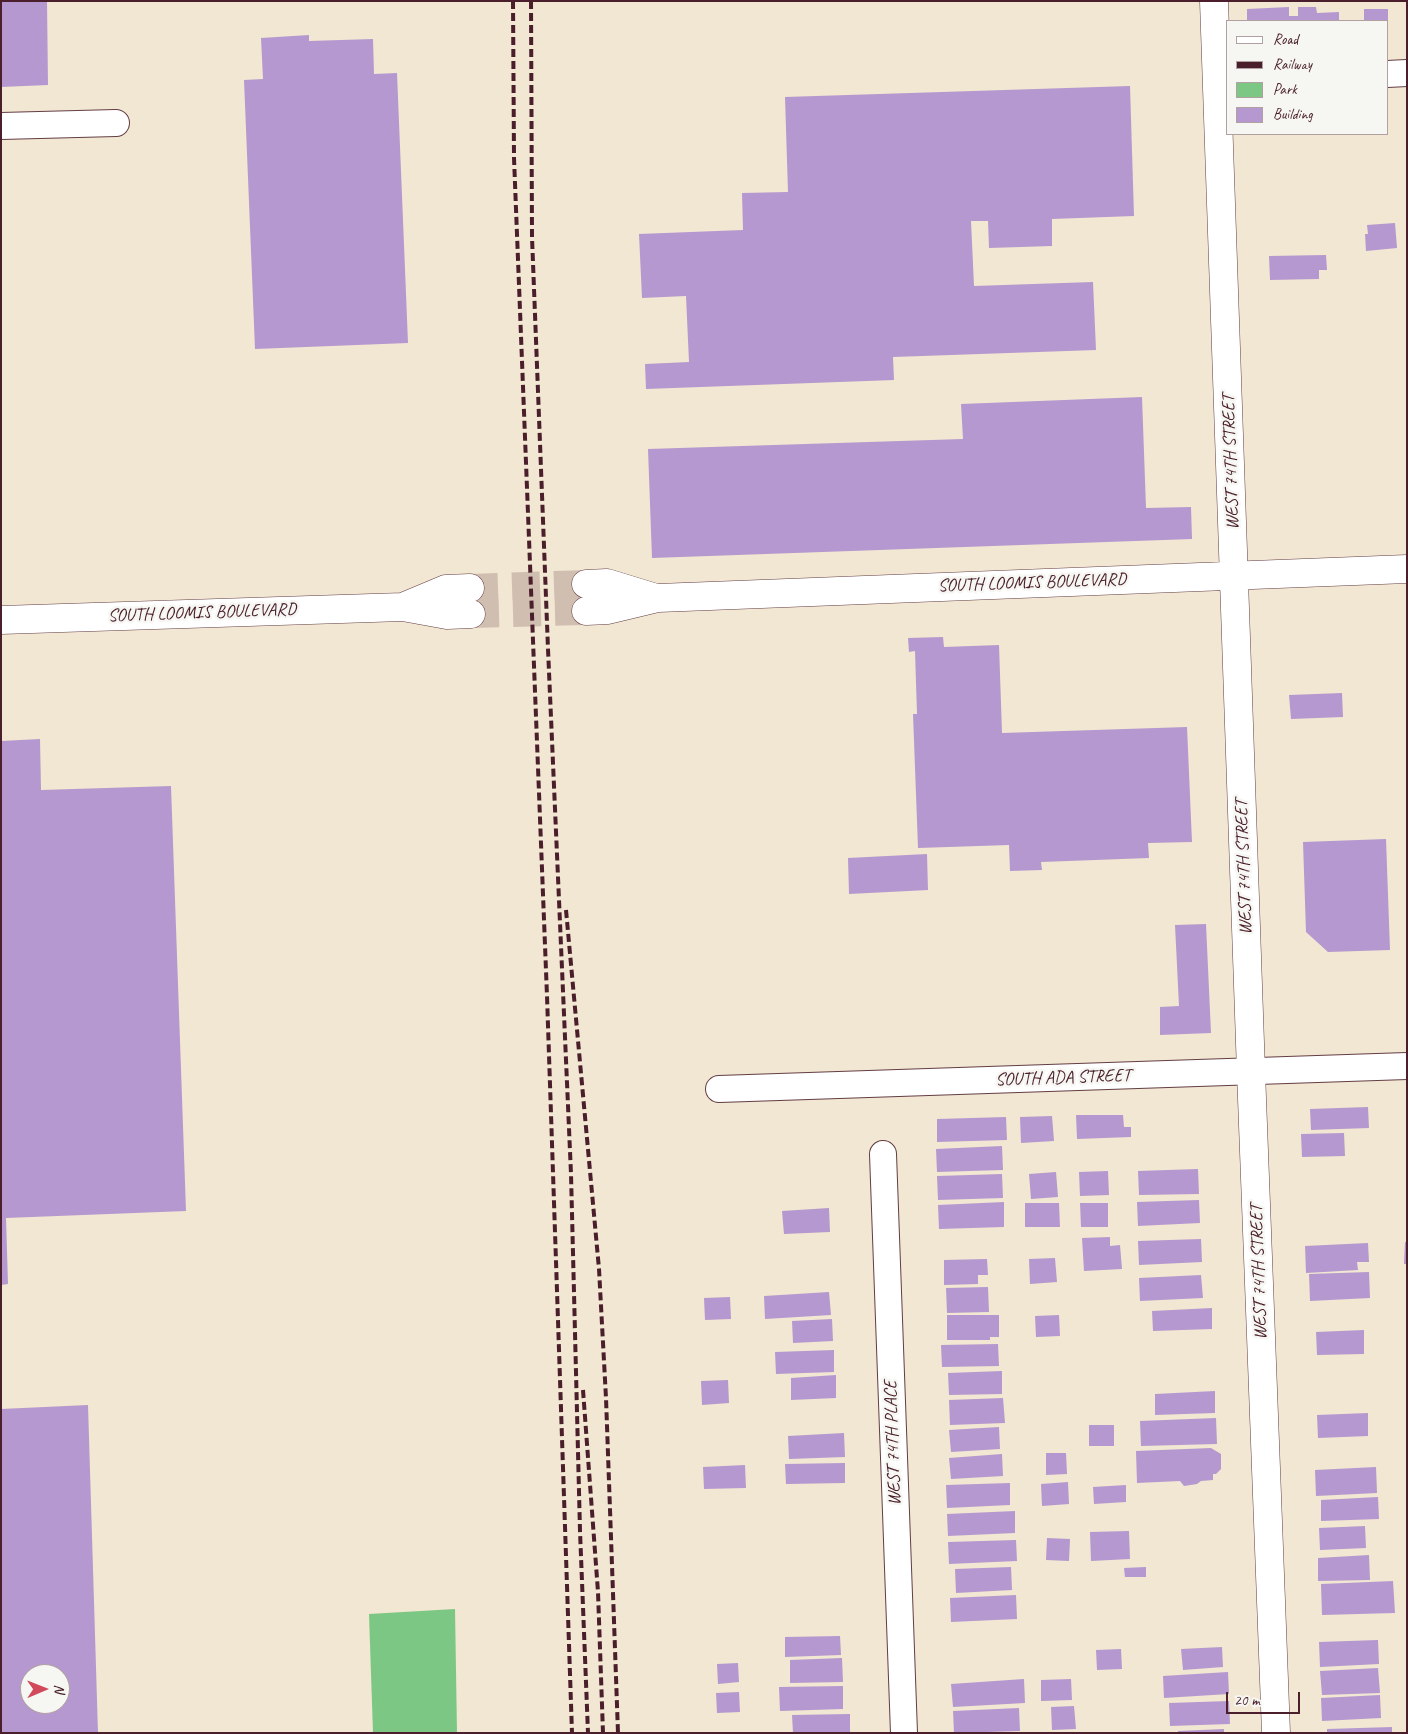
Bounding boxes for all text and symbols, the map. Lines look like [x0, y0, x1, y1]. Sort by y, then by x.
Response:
legend [1226, 20, 1388, 135]
text: Road [1273, 30, 1298, 49]
text: Railway [1273, 55, 1312, 74]
text: Park [1273, 80, 1297, 99]
text: Building [1273, 105, 1312, 124]
street label: WEST 74TH STREET [1218, 394, 1244, 530]
street label: SOUTH LOOMIS BOULEVARD [937, 569, 1127, 597]
street label: SOUTH LOOMIS BOULEVARD [107, 599, 297, 627]
street label: WEST 74TH STREET [1231, 799, 1257, 935]
street label: SOUTH ADA STREET [995, 1065, 1131, 1091]
street label: WEST 74TH STREET [1246, 1204, 1272, 1340]
street label: WEST 74TH PLACE [880, 1380, 906, 1506]
north arrow [20, 1664, 70, 1714]
scale bar [1228, 1682, 1302, 1714]
text: N [51, 1684, 68, 1693]
text: 20 m [1234, 1691, 1260, 1710]

